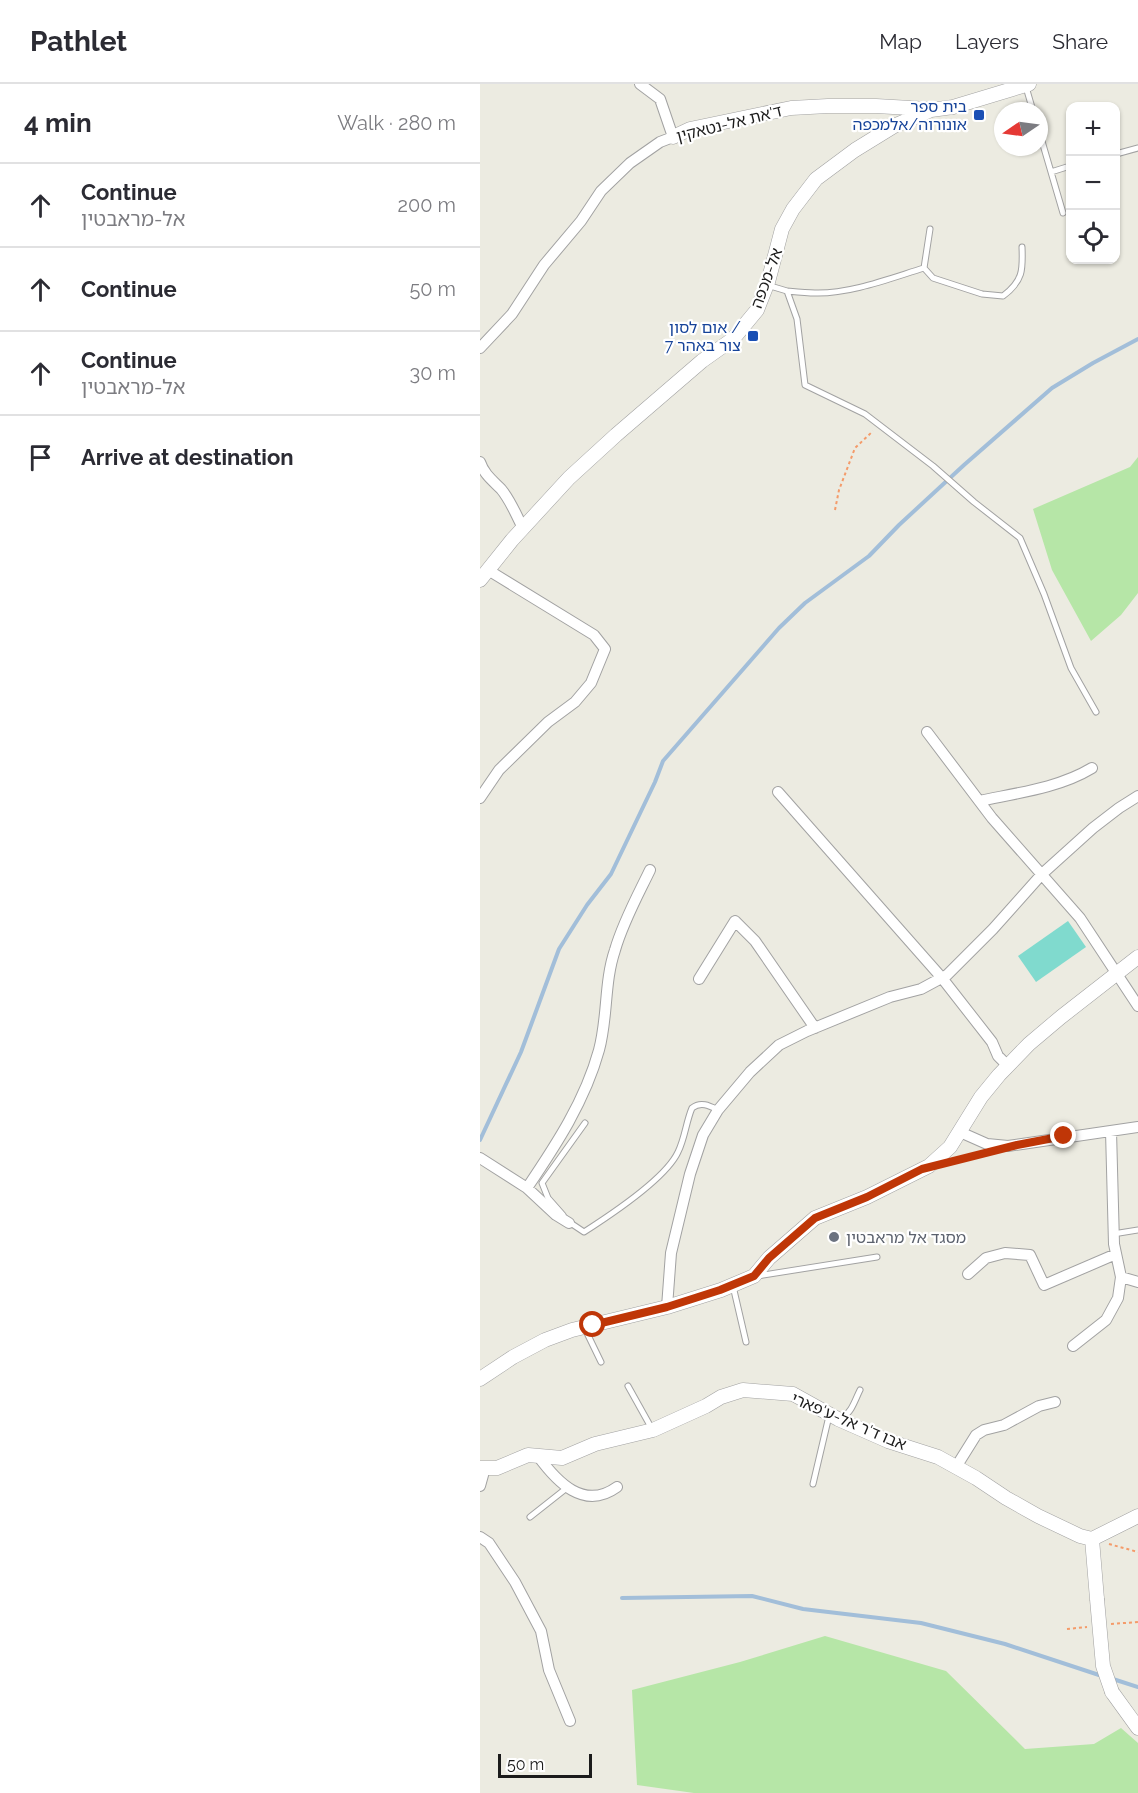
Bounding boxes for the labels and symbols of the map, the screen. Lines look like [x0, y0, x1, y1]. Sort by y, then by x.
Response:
place label: בית ספר אונורוה/אלמכפה [852, 97, 967, 134]
street label: ד'את אל-נטאקין [674, 101, 784, 146]
north arrow [994, 102, 1048, 156]
marker: בית ספר אונורוה/אלמכפה [972, 108, 986, 122]
street label: אל-מכפה [747, 245, 786, 311]
place label: אום לסון / צור באהר 7 [665, 318, 741, 355]
marker: אום לסון / צור באהר 7 [746, 329, 760, 343]
route end [1050, 1122, 1076, 1148]
place label: מסגד אל מראבטין [846, 1228, 966, 1247]
marker: מסגד אל מראבטין [827, 1230, 841, 1244]
route start [579, 1311, 605, 1337]
street label: אבו ד'ר אל-ע'פארי [788, 1389, 909, 1454]
scale bar [498, 1751, 592, 1778]

